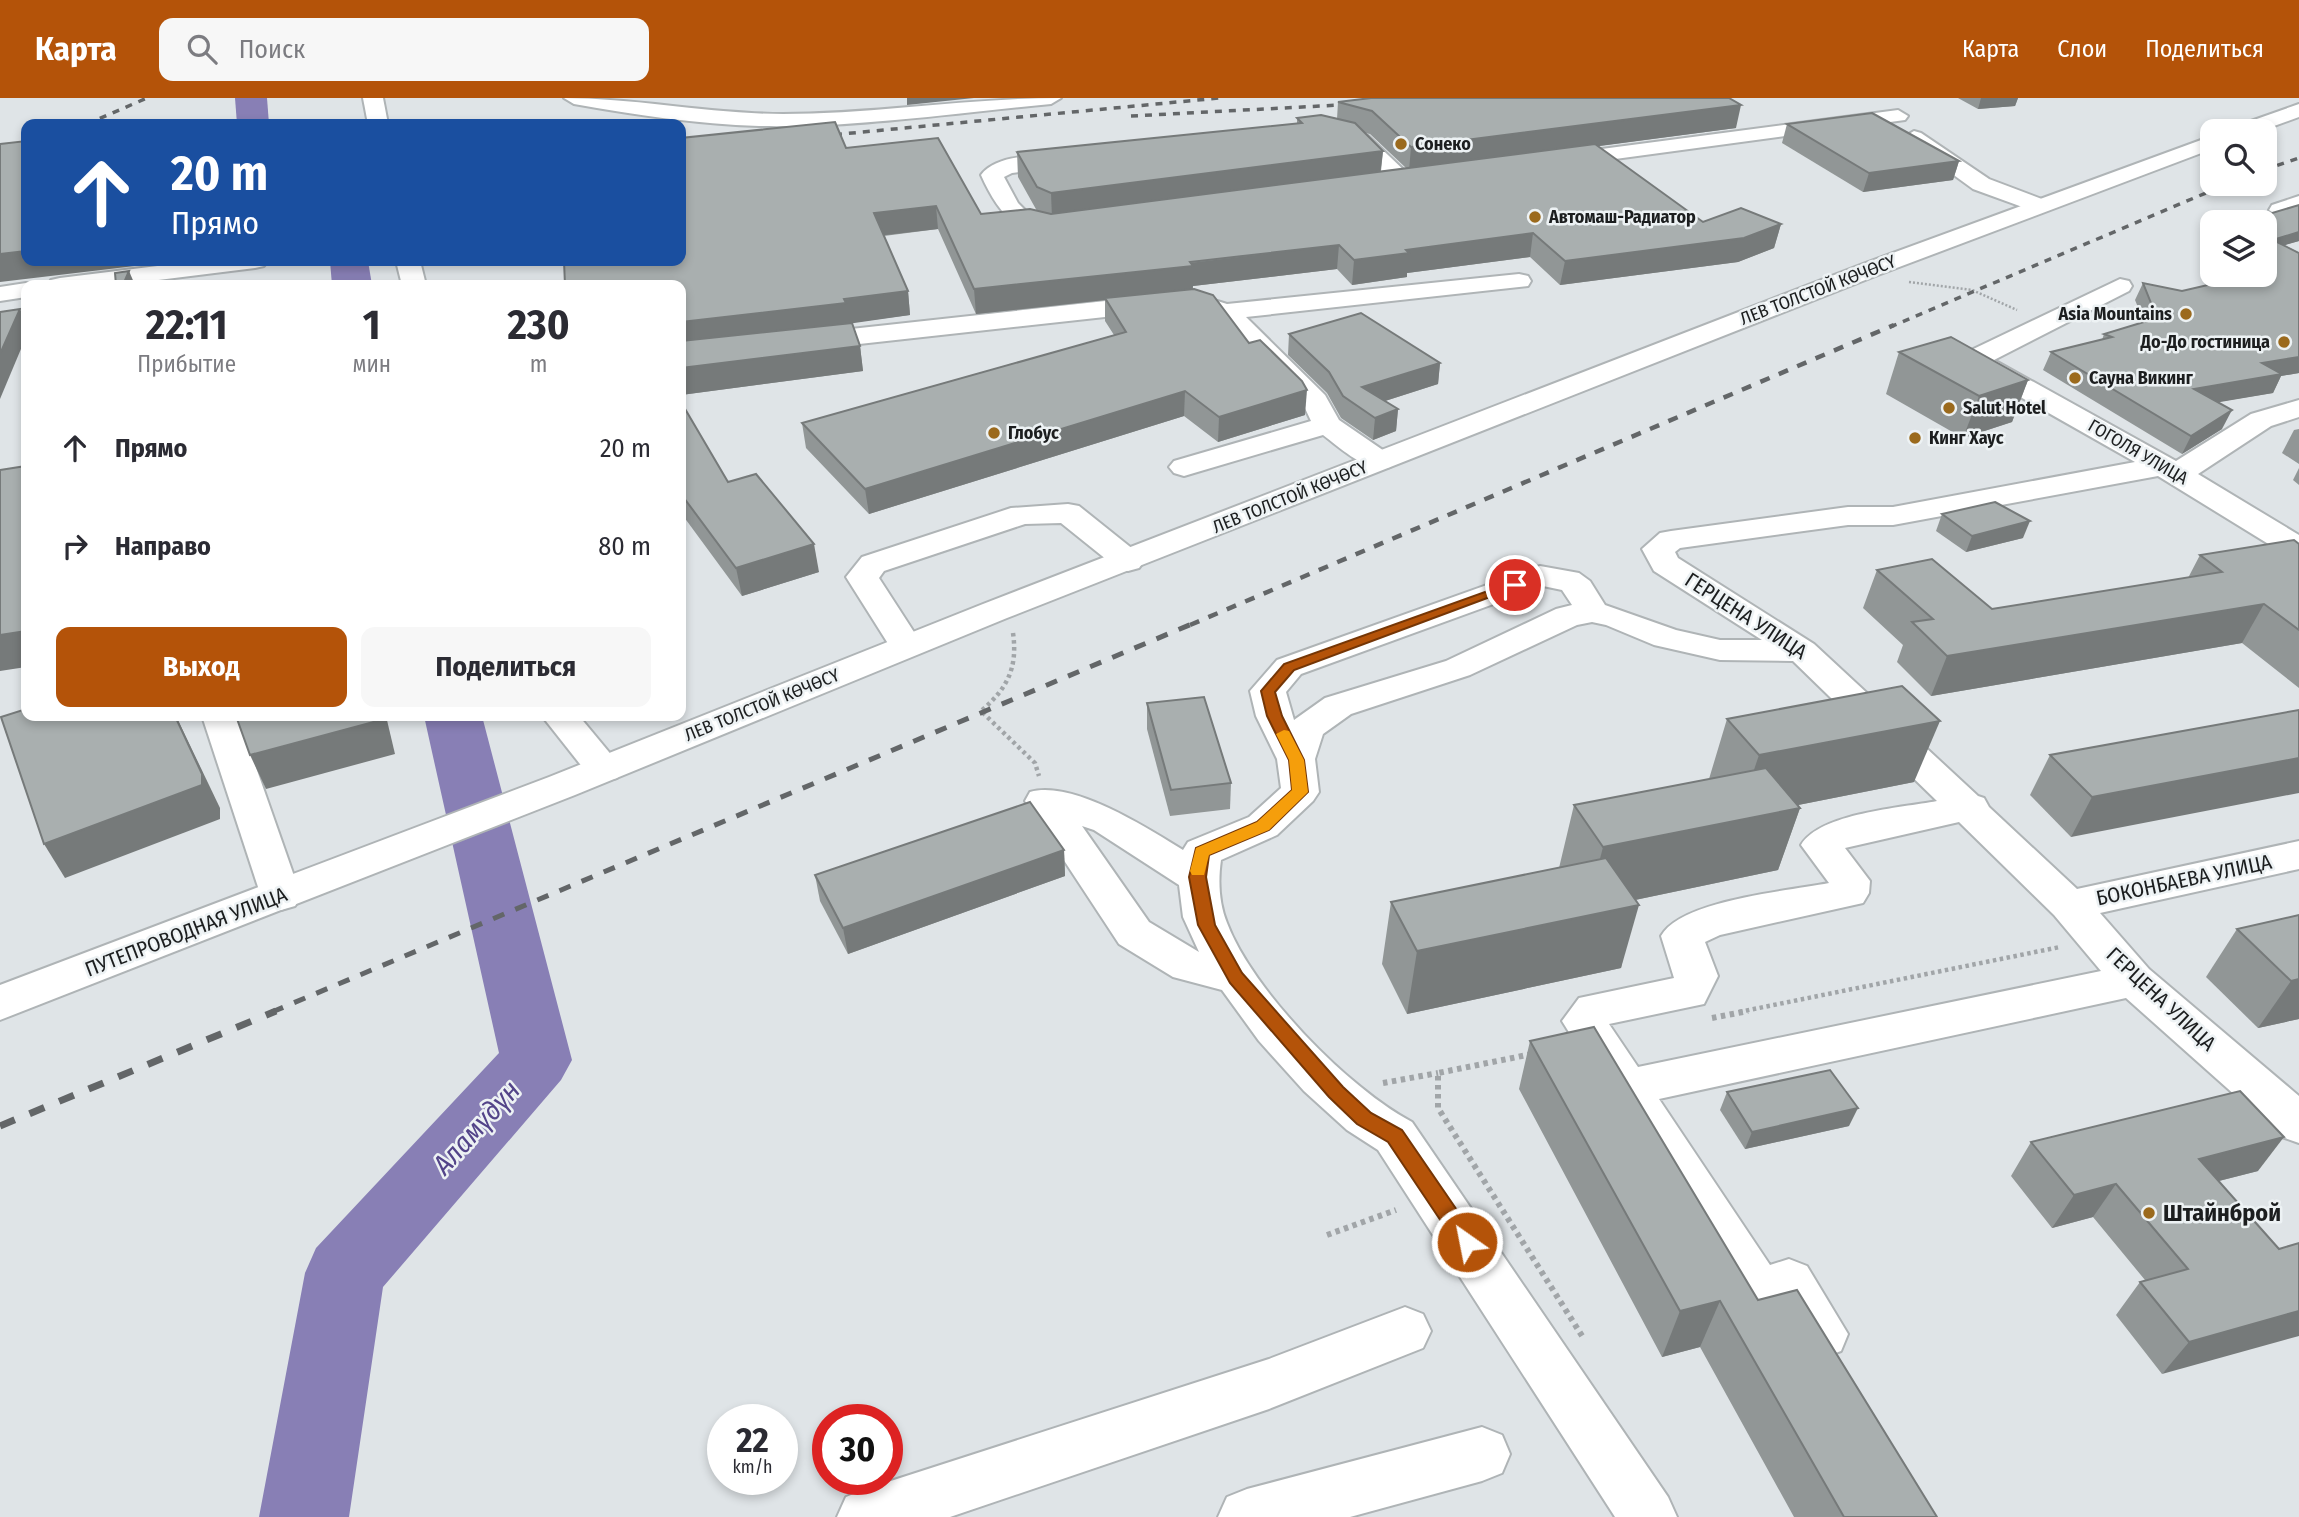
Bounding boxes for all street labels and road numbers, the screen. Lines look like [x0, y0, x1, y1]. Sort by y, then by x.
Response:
street label: ЛЕВ ТОЛСТОЙ КӨЧӨСҮ [1737, 250, 1899, 330]
street label: ГОГОЛЯ УЛИЦА [2084, 415, 2192, 490]
street label: ЛЕВ ТОЛСТОЙ КӨЧӨСҮ [1209, 456, 1371, 538]
street label: ГЕРЦЕНА УЛИЦА [1680, 567, 1812, 665]
street label: ЛЕВ ТОЛСТОЙ КӨЧӨСҮ [681, 664, 843, 746]
street label: БОКОНБАЕВА УЛИЦА [2094, 849, 2274, 911]
street label: ПУТЕПРОВОДНАЯ УЛИЦА [81, 881, 291, 983]
street label: ГЕРЦЕНА УЛИЦА [2101, 942, 2221, 1056]

